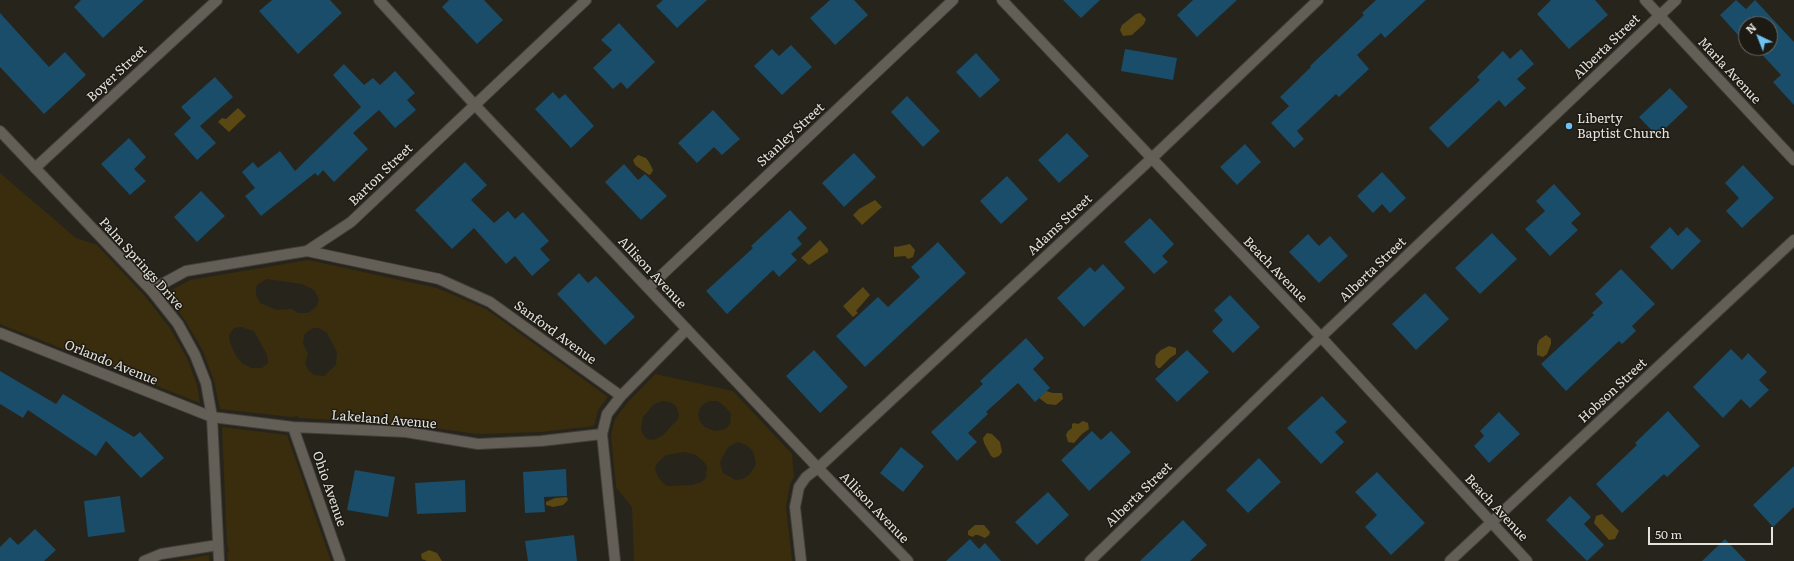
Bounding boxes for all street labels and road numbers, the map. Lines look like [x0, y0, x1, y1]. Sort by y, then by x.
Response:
street label: Alberta Street [1570, 11, 1644, 83]
street label: Marla Avenue [1694, 35, 1764, 107]
street label: Boyer Street [84, 42, 150, 106]
street label: Stanley Street [754, 100, 828, 170]
street label: Barton Street [346, 141, 416, 209]
street label: Adams Street [1025, 191, 1095, 259]
street label: Palm Springs Drive [95, 215, 187, 313]
street label: Allison Avenue [615, 234, 689, 312]
street label: Beach Avenue [1240, 234, 1310, 306]
street label: Alberta Street [1336, 234, 1410, 306]
street label: Sanford Avenue [511, 298, 599, 368]
street label: Orlando Avenue [62, 337, 160, 389]
street label: Hobson Street [1576, 355, 1650, 427]
street label: Lakeland Avenue [331, 408, 437, 432]
street label: Ohio Avenue [309, 449, 349, 529]
street label: Alberta Street [1102, 459, 1176, 531]
street label: Allison Avenue [836, 469, 912, 547]
street label: Beach Avenue [1461, 471, 1531, 545]

